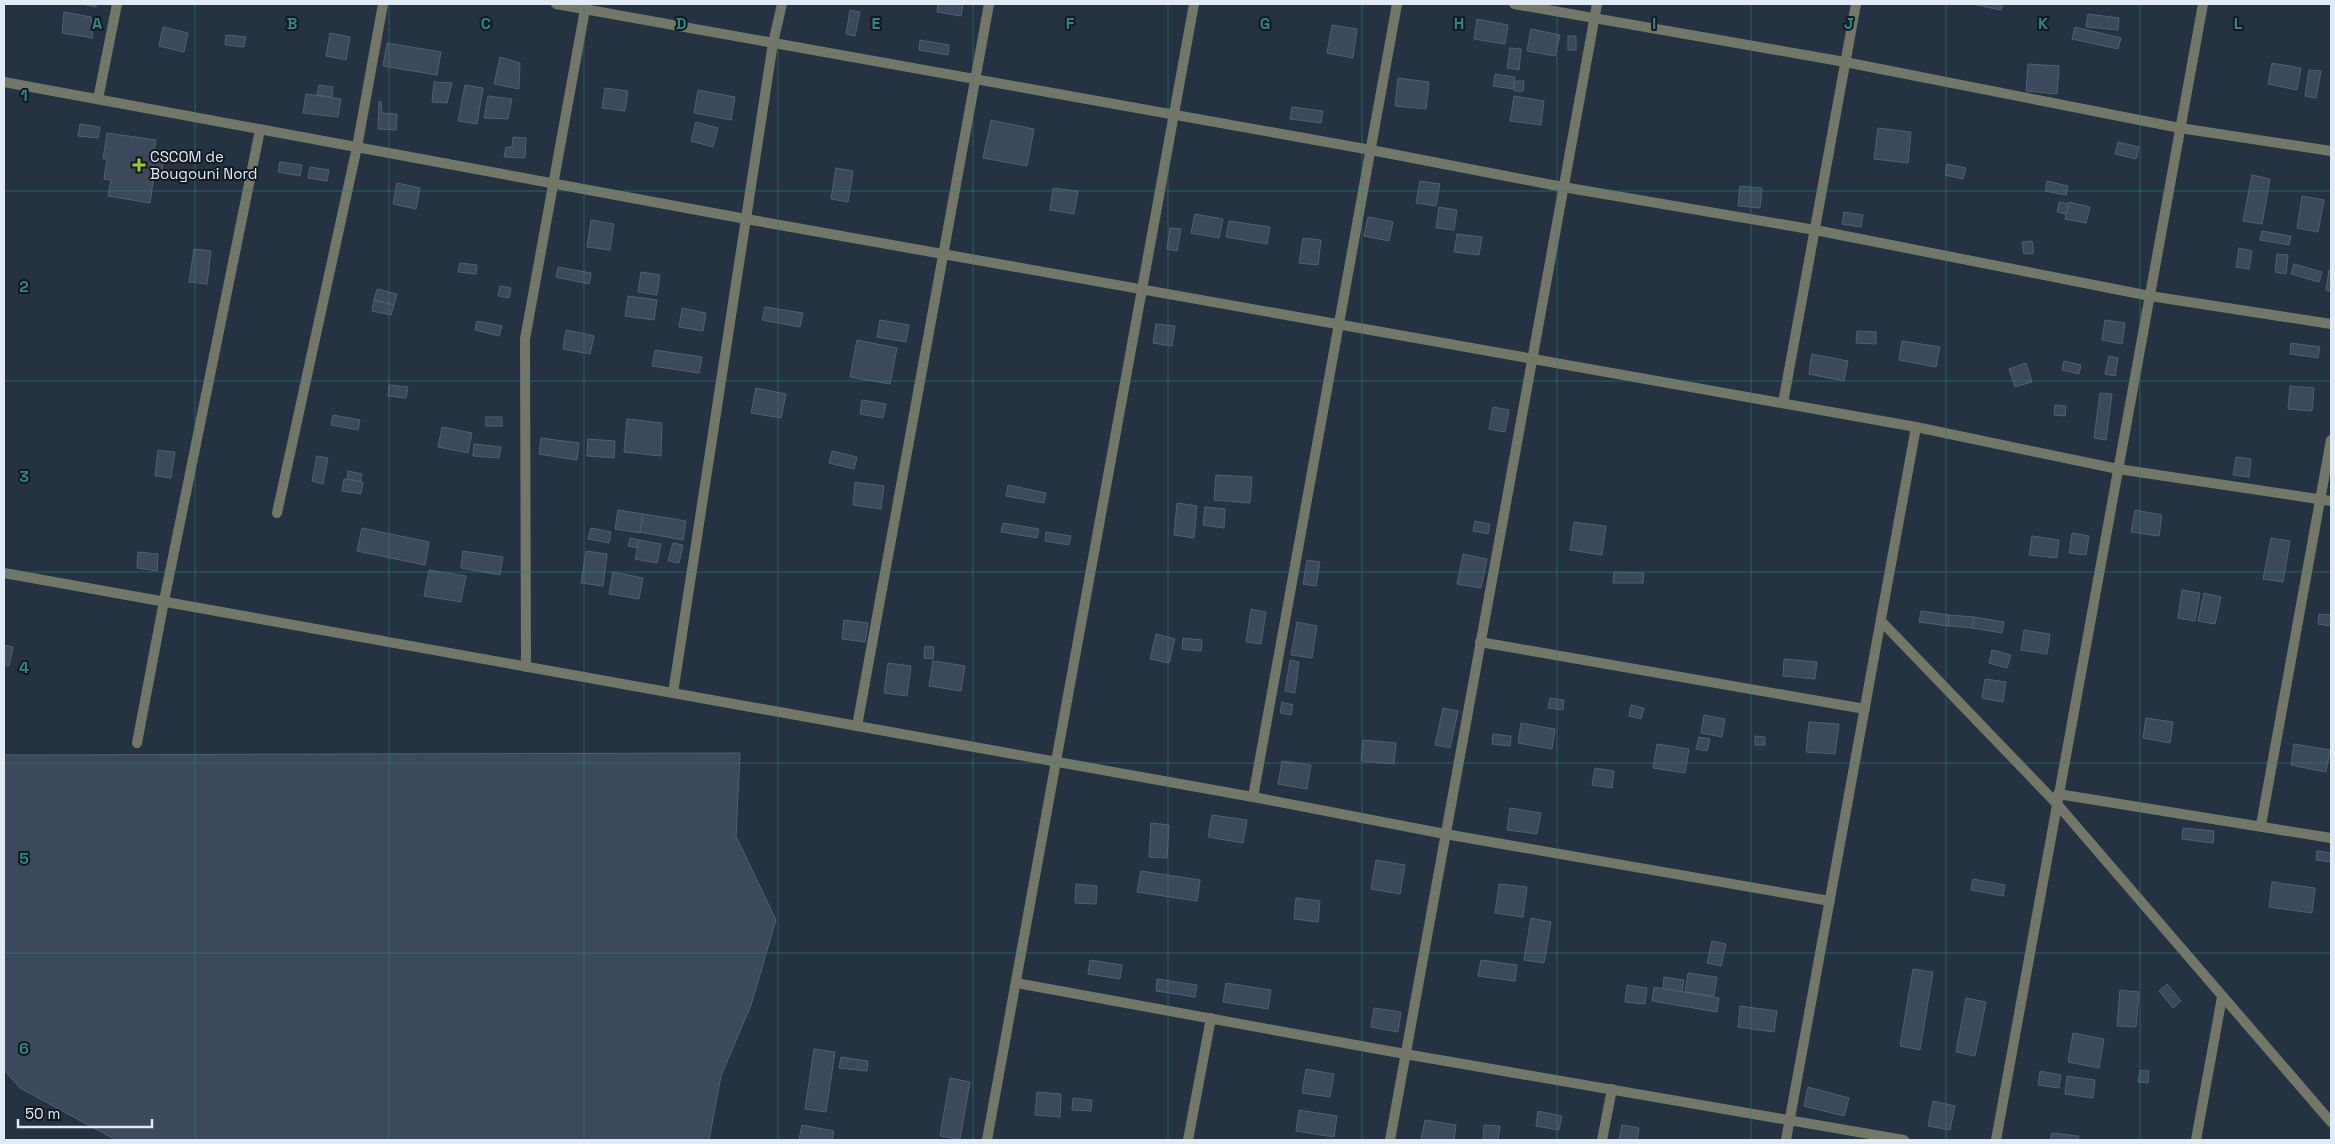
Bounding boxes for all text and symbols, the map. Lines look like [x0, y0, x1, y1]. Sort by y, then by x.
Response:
text: A [92, 13, 102, 34]
text: B [287, 13, 297, 34]
text: C [481, 13, 491, 34]
text: D [676, 13, 686, 34]
text: E [872, 13, 881, 34]
text: F [1066, 13, 1075, 34]
text: G [1260, 13, 1270, 34]
text: H [1454, 13, 1464, 34]
text: I [1652, 13, 1656, 34]
text: J [1844, 13, 1854, 34]
text: K [2038, 13, 2048, 34]
text: L [2234, 13, 2243, 34]
text: 1 [20, 85, 28, 106]
place label: CSCOM de Bougouni Nord [150, 147, 257, 183]
marker: CSCOM de Bougouni Nord [132, 158, 146, 172]
text: 2 [19, 276, 29, 297]
text: 3 [19, 466, 29, 487]
text: 4 [19, 657, 29, 678]
text: 5 [19, 848, 29, 869]
text: 6 [19, 1038, 29, 1059]
scale bar [18, 1096, 151, 1128]
text: 50 m [25, 1104, 60, 1123]

